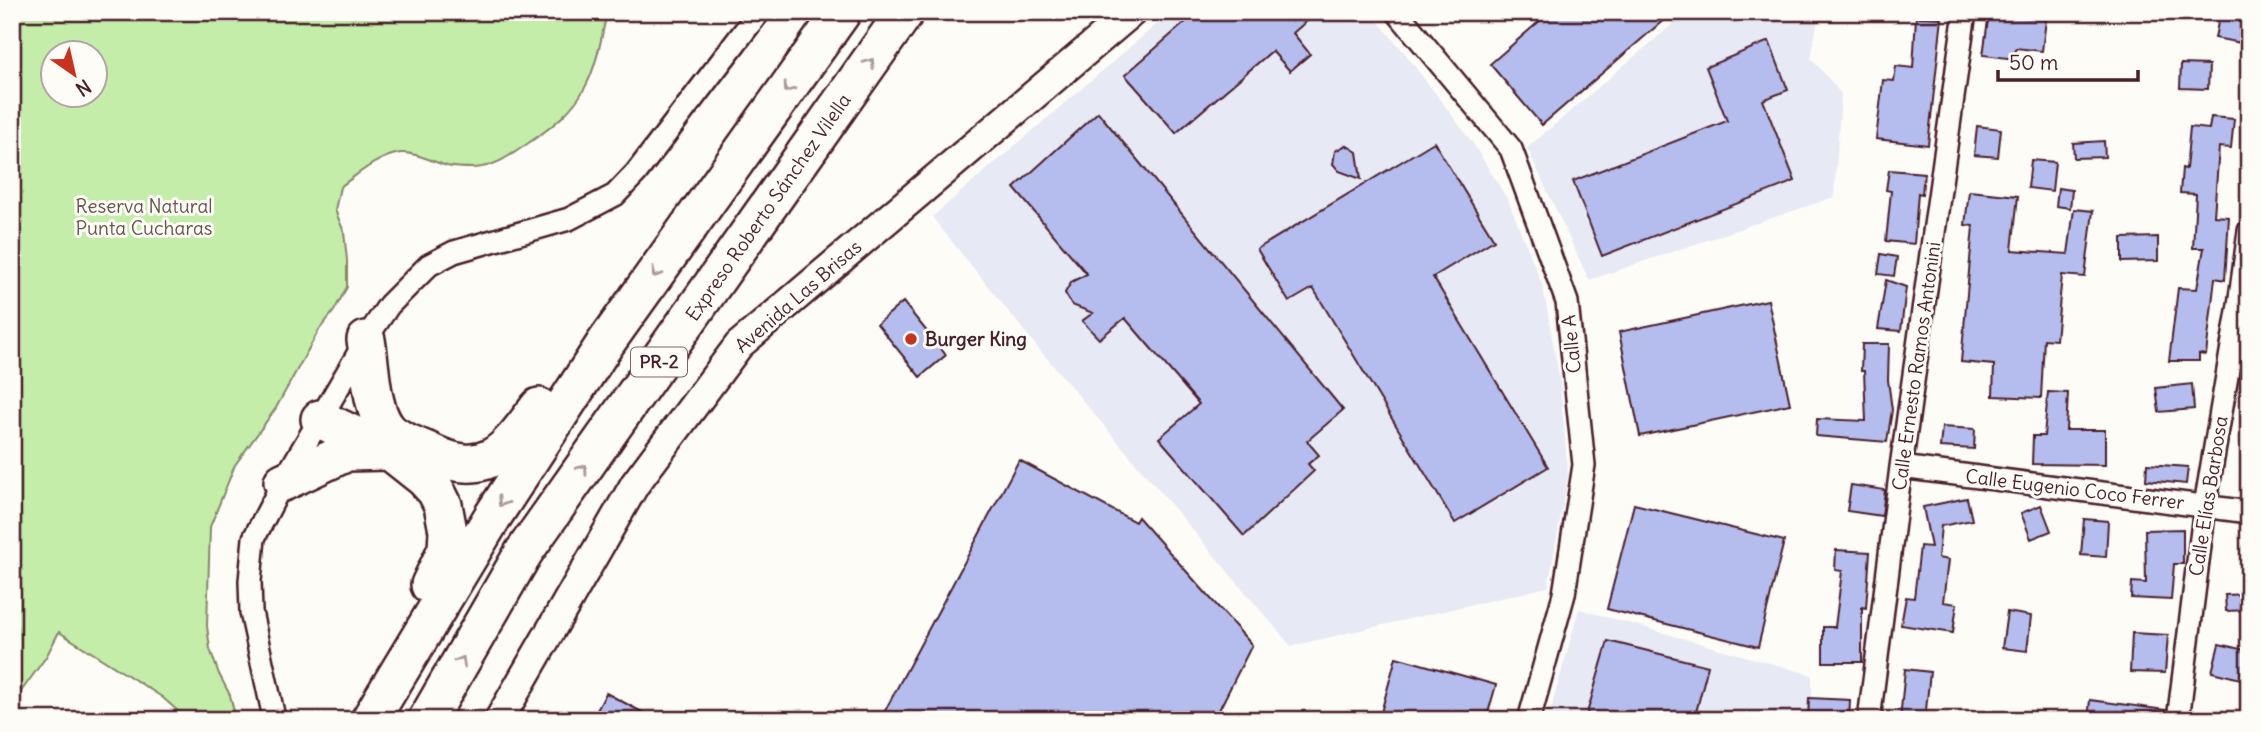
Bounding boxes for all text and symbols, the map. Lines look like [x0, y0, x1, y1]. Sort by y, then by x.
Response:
north arrow [38, 38, 108, 108]
scale bar [1998, 38, 2138, 82]
text: 50 m [2009, 49, 2058, 76]
one-way arrow [862, 58, 874, 71]
text: N [71, 74, 96, 102]
one-way arrow [784, 80, 796, 93]
street label: Expreso Roberto Sánchez Vilella [680, 89, 856, 325]
park label: Reserva Natural Punta Cucharas [75, 194, 213, 240]
street label: Avenida Las Brisas [730, 234, 866, 358]
street label: Calle Ernesto Ramos Antonini [1887, 240, 1945, 492]
one-way arrow [652, 265, 664, 278]
street label: Calle A [1556, 314, 1586, 374]
place label: Burger King [925, 327, 1027, 351]
marker: Burger King [903, 331, 919, 347]
road number: PR-2 [631, 348, 687, 376]
street label: Calle Elías Barbosa [2183, 414, 2233, 578]
street label: Calle Eugenio Coco Ferrer [1964, 464, 2186, 514]
one-way arrow [575, 465, 588, 477]
one-way arrow [497, 495, 510, 508]
one-way arrow [453, 655, 466, 668]

